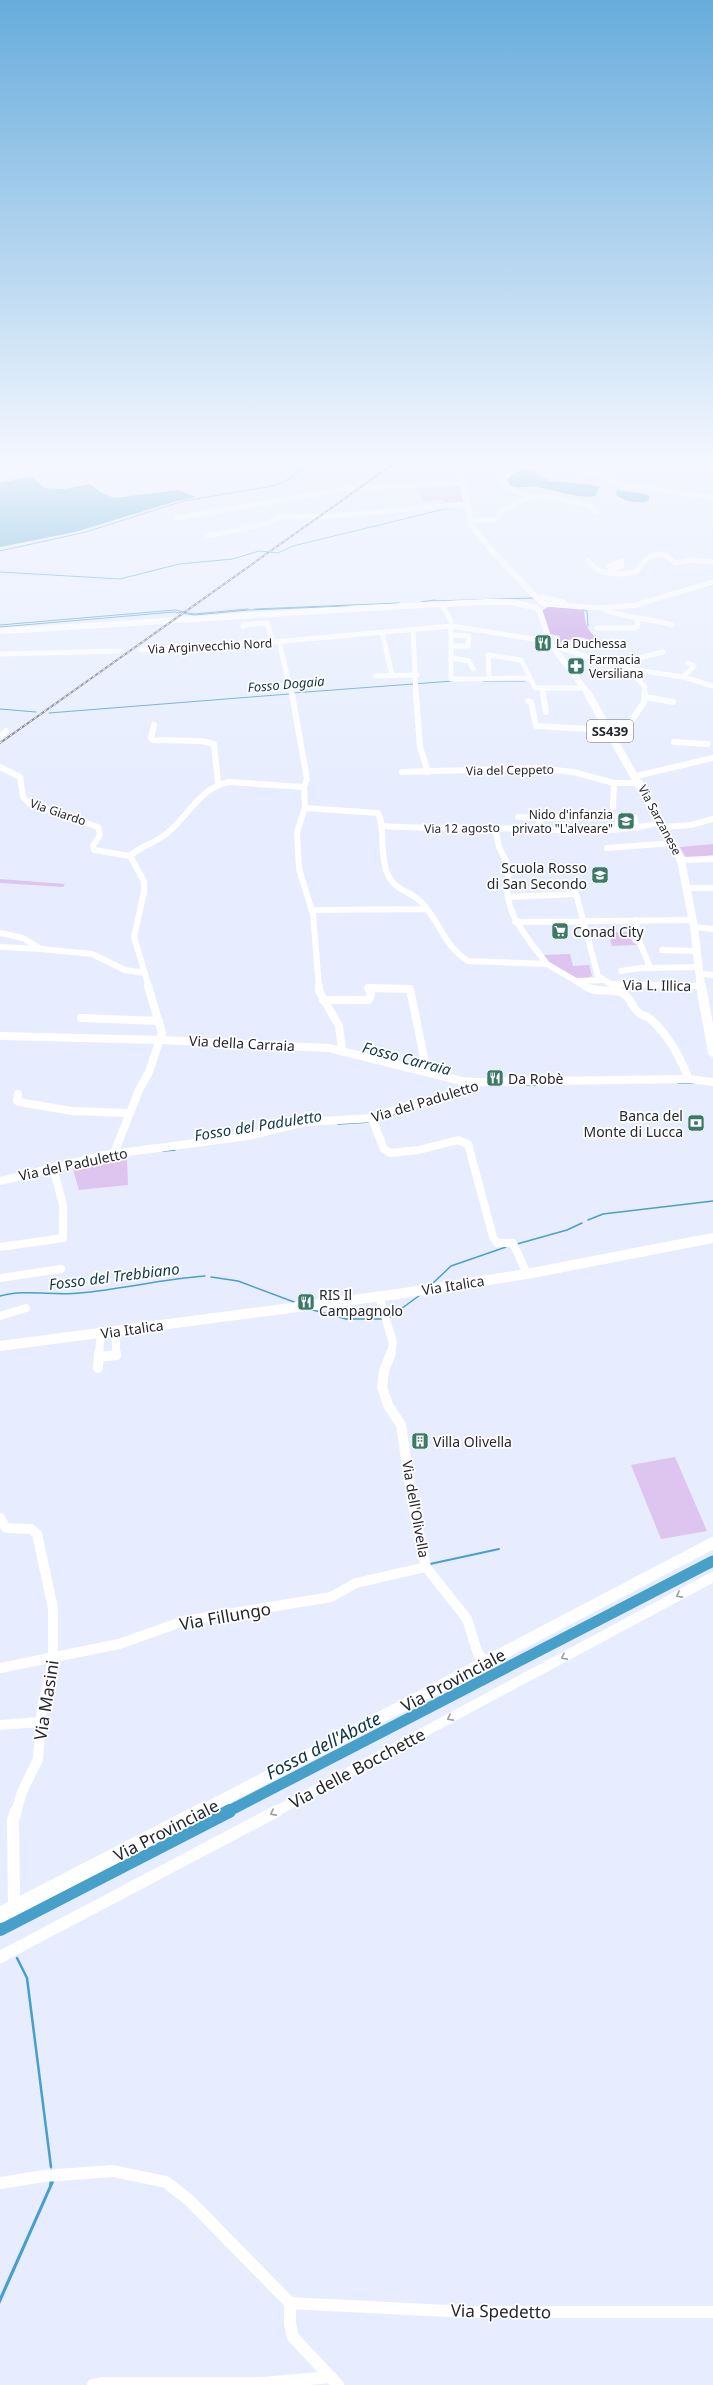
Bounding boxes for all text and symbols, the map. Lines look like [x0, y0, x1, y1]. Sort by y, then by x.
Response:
restaurant icon: La Duchessa [533, 633, 553, 653]
street label: Via Arginvecchio Nord [147, 634, 273, 658]
place label: La Duchessa [556, 635, 627, 652]
place label: Farmacia Versiliana [589, 651, 644, 682]
pharmacy icon: Farmacia Versiliana [566, 656, 586, 676]
water label: Fosso Dogaia [247, 672, 326, 696]
road number: SS439 [587, 720, 633, 742]
street label: Via del Ceppeto [466, 761, 554, 779]
street label: Via Sarzanese [634, 782, 686, 858]
street label: Via Giardo [28, 795, 88, 829]
place label: Nido d'infanzia privato "L'alveare" [512, 806, 613, 837]
school or university icon: Nido d'infanzia privato "L'alveare" [616, 811, 636, 831]
street label: Via 12 agosto [424, 819, 500, 837]
place label: Scuola Rosso di San Secondo [487, 858, 587, 893]
school or university icon: Scuola Rosso di San Secondo [590, 865, 610, 885]
supermarket icon: Conad City [550, 921, 570, 941]
place label: Conad City [573, 922, 645, 941]
street label: Via L. Illica [623, 975, 691, 995]
street label: Via della Carraia [189, 1031, 295, 1055]
water label: Fosso Carraia [361, 1037, 454, 1080]
restaurant icon: Da Robè [485, 1068, 505, 1088]
place label: Da Robè [508, 1069, 564, 1088]
street label: Via del Paduletto [369, 1076, 481, 1126]
water label: Fosso del Paduletto [193, 1105, 323, 1145]
place label: Banca del Monte di Lucca [583, 1106, 683, 1141]
bank icon: Banca del Monte di Lucca [686, 1113, 706, 1133]
street label: Via del Paduletto [17, 1143, 129, 1185]
water label: Fosso del Trebbiano [47, 1258, 181, 1294]
street label: Via Italica [420, 1271, 486, 1299]
place label: RIS Il Campagnolo [319, 1285, 403, 1320]
restaurant icon: RIS Il Campagnolo [296, 1292, 316, 1312]
street label: Via Italica [99, 1315, 165, 1343]
building icon: Villa Olivella [410, 1431, 430, 1451]
place label: Villa Olivella [433, 1432, 512, 1451]
street label: Via dell'Olivella [398, 1459, 434, 1559]
one-way arrow [675, 1590, 683, 1598]
street label: Via Fillungo [178, 1597, 272, 1635]
street label: Via Provinciale [397, 1643, 509, 1717]
one-way arrow [561, 1652, 568, 1659]
street label: Via Masini [28, 1658, 64, 1742]
water label: Fossa dell'Abate [261, 1706, 385, 1784]
one-way arrow [446, 1714, 454, 1721]
street label: Via delle Bocchette [285, 1722, 429, 1814]
street label: Via Provinciale [110, 1794, 222, 1866]
one-way arrow [270, 1808, 278, 1816]
street label: Via Spedetto [451, 2299, 551, 2323]

